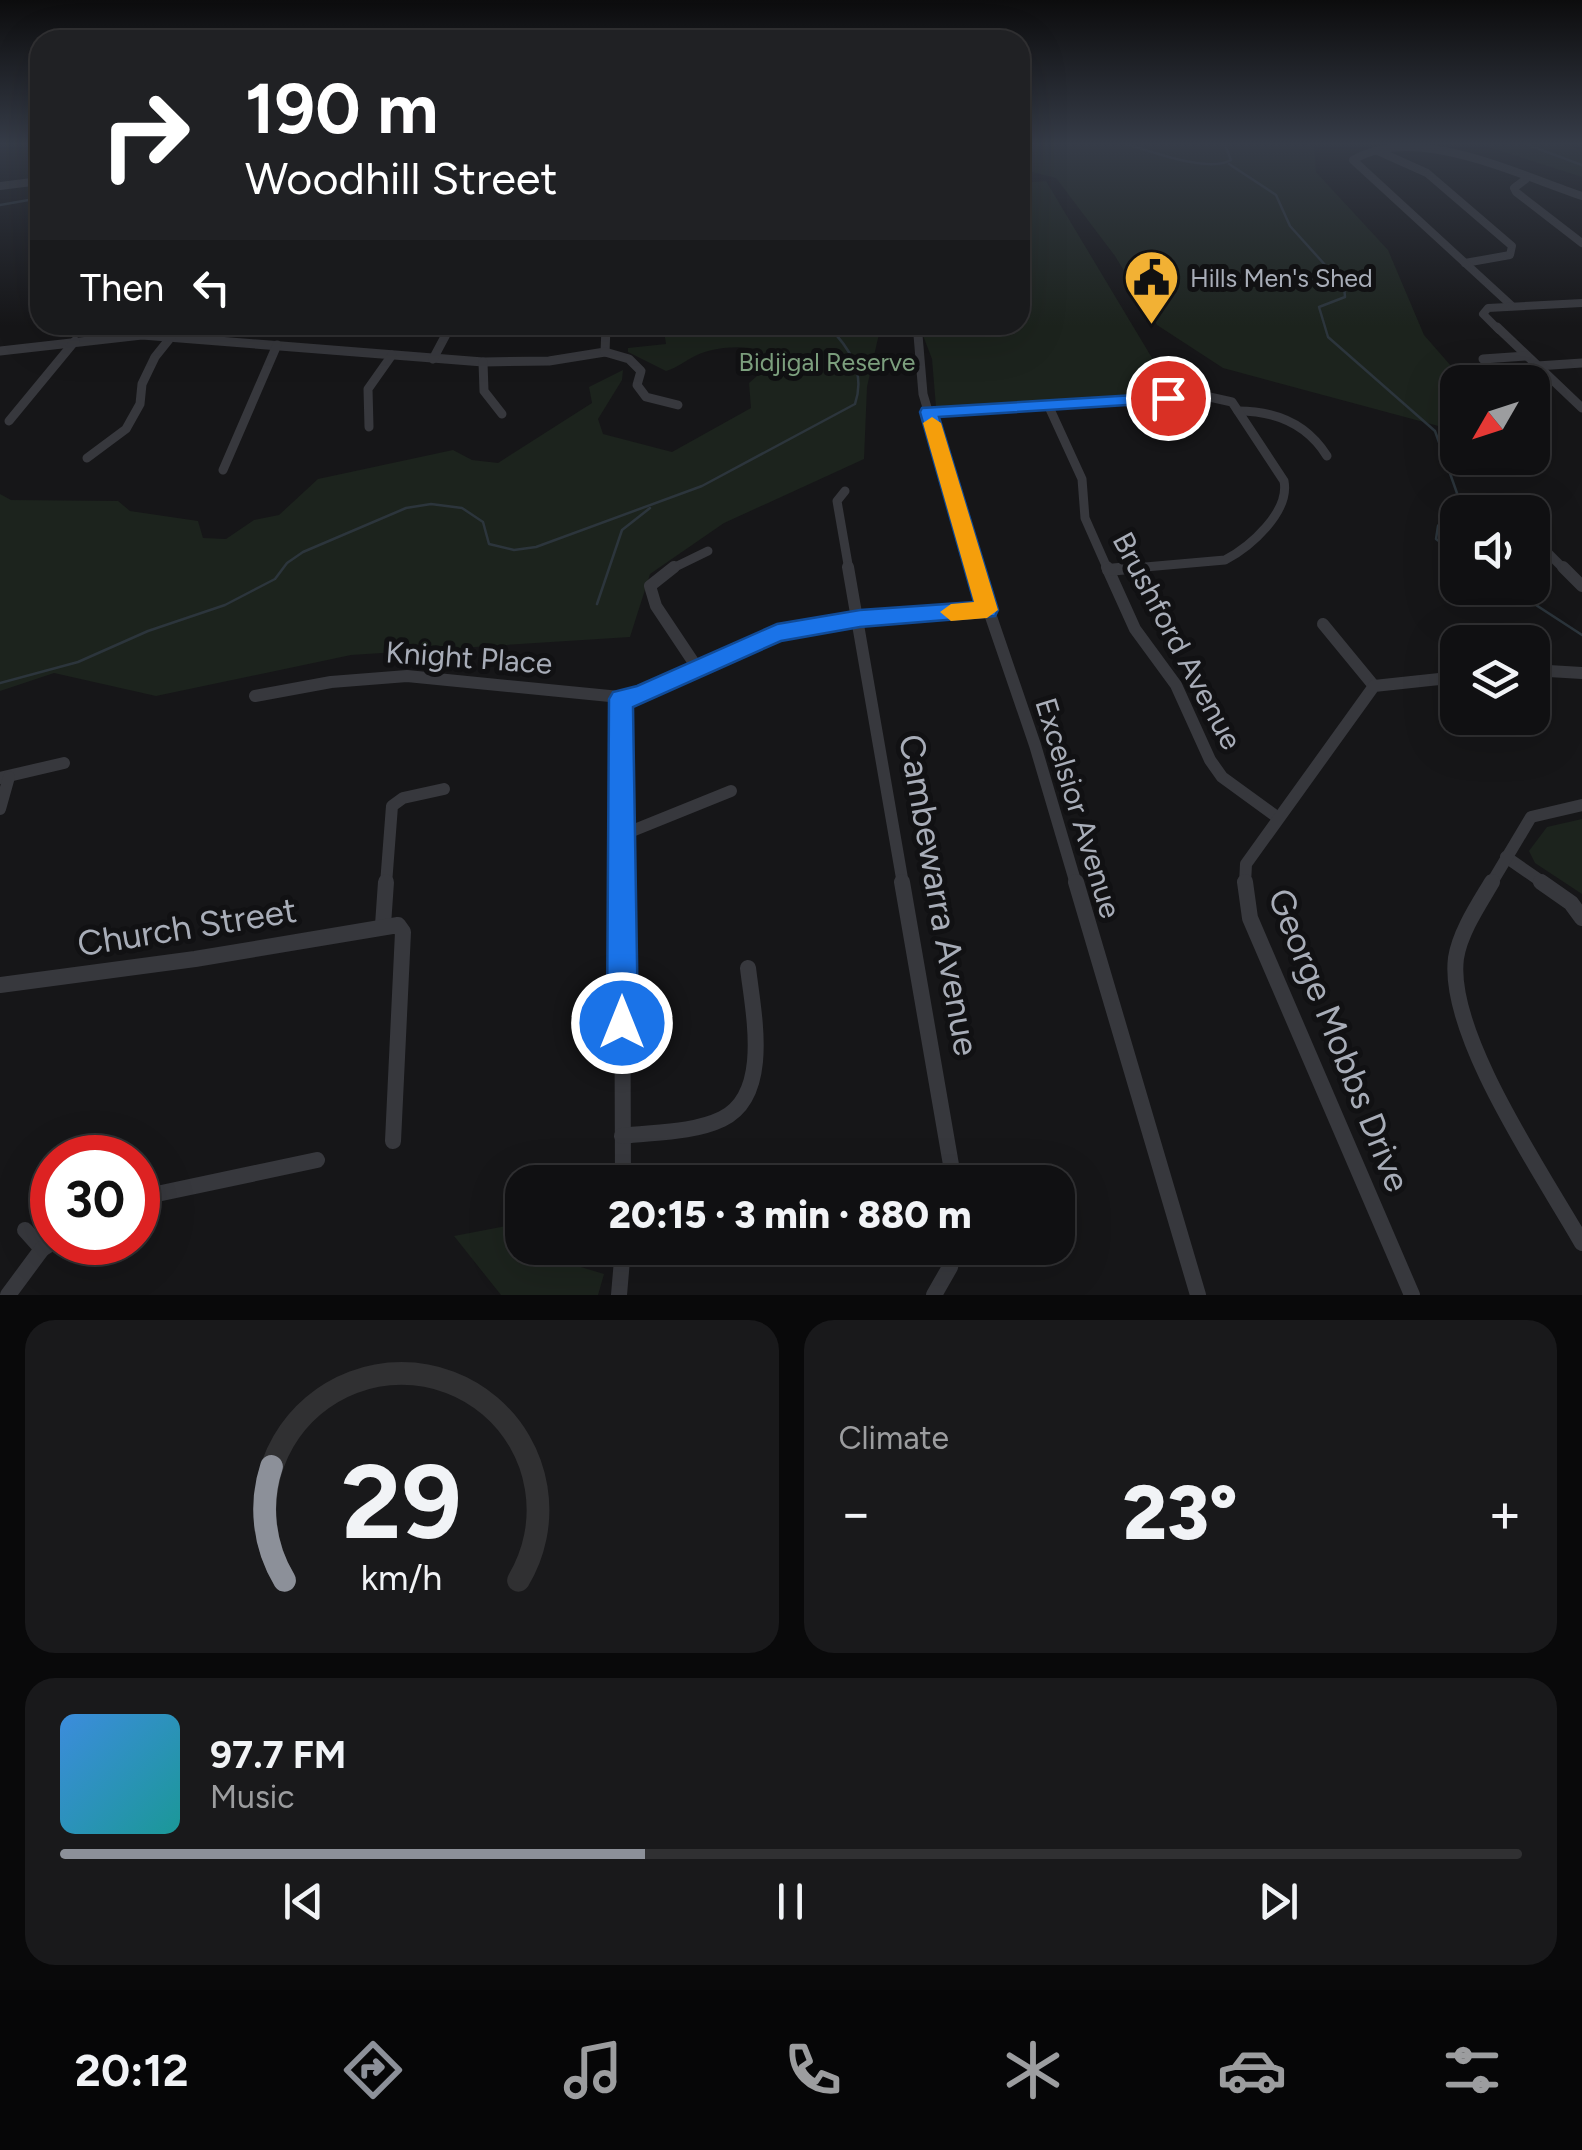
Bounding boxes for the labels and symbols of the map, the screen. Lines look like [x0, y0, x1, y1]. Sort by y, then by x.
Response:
public building icon: Hills Men's Shed [1121, 248, 1181, 327]
place label: Hills Men's Shed [1190, 263, 1373, 293]
park label: Bidjigal Reserve [739, 347, 915, 377]
pin [1126, 356, 1211, 441]
north arrow [1440, 365, 1550, 475]
street label: Brushford Avenue [1105, 526, 1250, 756]
street label: Knight Place [384, 633, 554, 682]
street label: Excelsior Avenue [1027, 693, 1130, 922]
street label: Cambewarra Avenue [890, 731, 988, 1059]
street label: George Mobbs Drive [1259, 882, 1419, 1198]
street label: Church Street [74, 889, 300, 965]
position arrow [570, 971, 674, 1075]
speed limit sign: 30 [30, 1135, 160, 1265]

